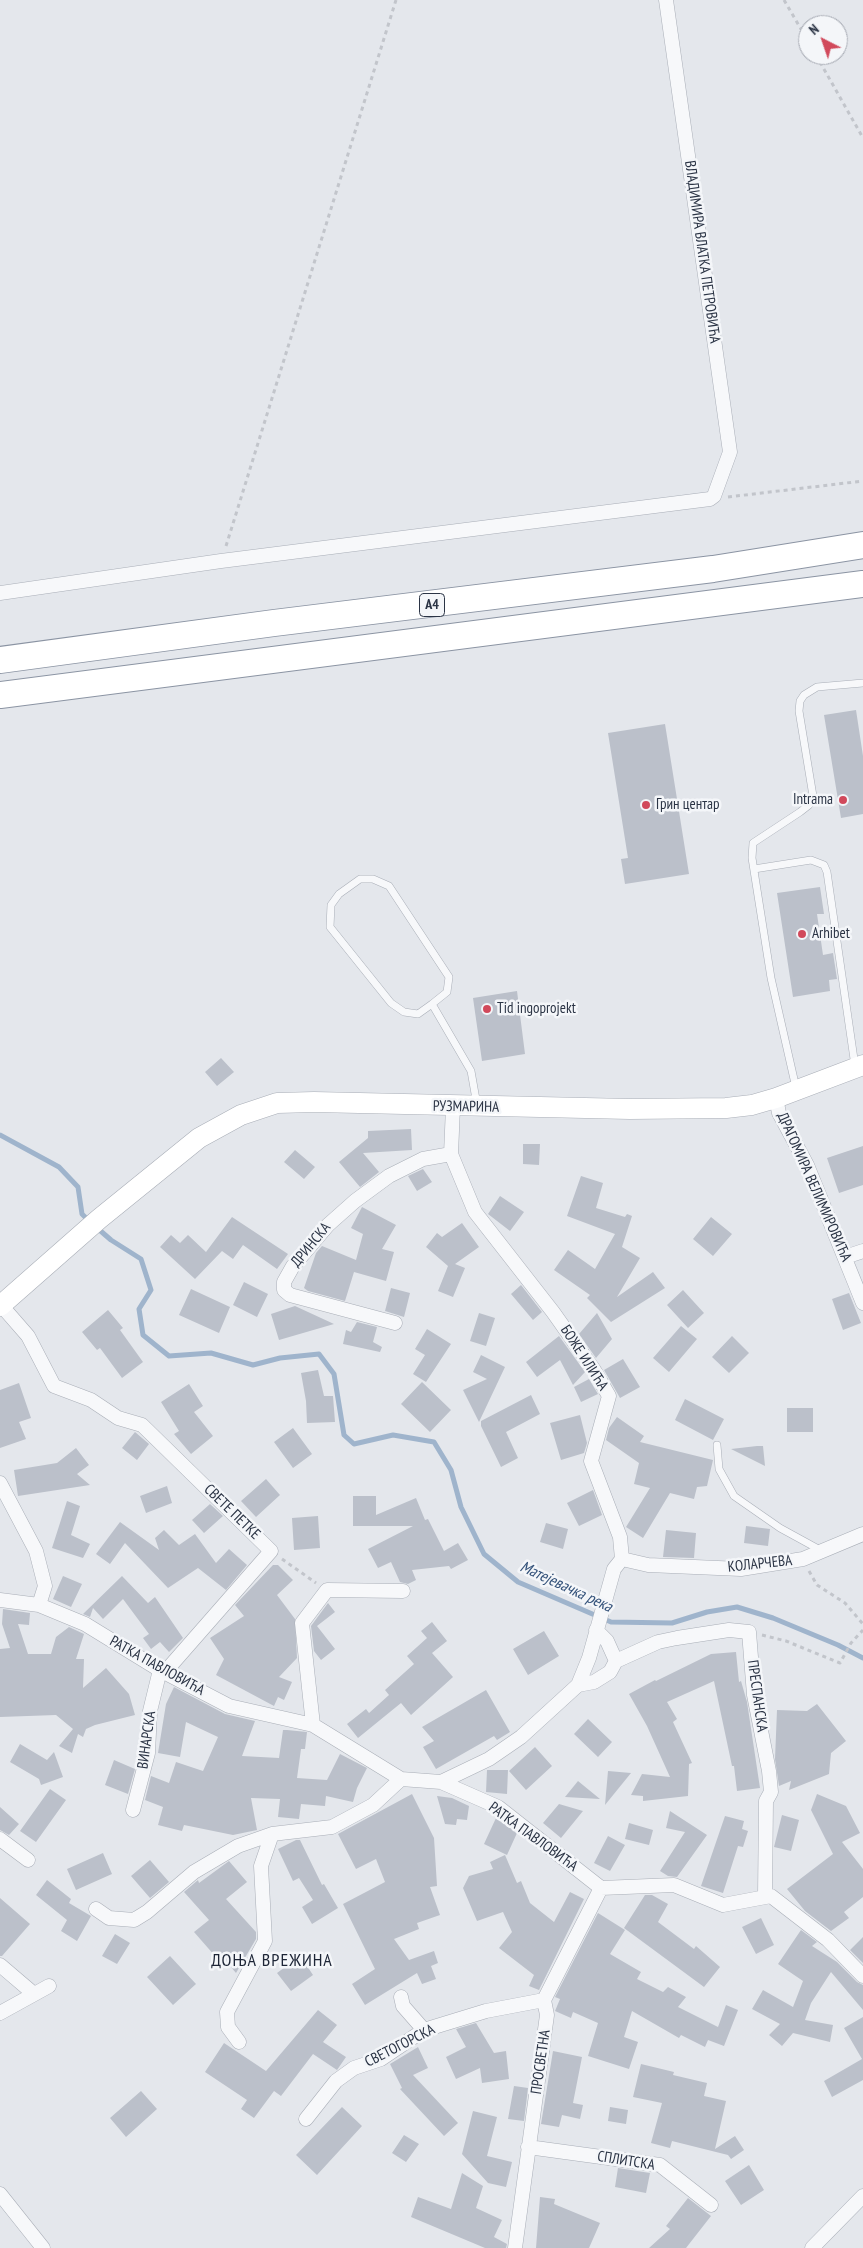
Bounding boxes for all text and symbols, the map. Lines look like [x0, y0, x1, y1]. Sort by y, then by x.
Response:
north arrow [798, 15, 848, 65]
text: N [805, 20, 823, 39]
street label: ВЛАДИМИРА ВЛАТКА ПЕТРОВИЋА [680, 159, 724, 345]
road number: A4 [420, 594, 444, 616]
place label: Intrama [793, 791, 833, 809]
marker: Intrama [837, 794, 849, 806]
place label: Грин центар [656, 796, 719, 814]
marker: Грин центар [640, 799, 652, 811]
place label: Arhibet [812, 925, 850, 943]
marker: Arhibet [796, 928, 808, 940]
place label: Tid ingoprojekt [497, 1000, 576, 1018]
marker: Tid ingoprojekt [481, 1003, 493, 1015]
street label: РУЗМАРИНА [433, 1097, 499, 1117]
street label: ДРАГОМИРА ВЕЛИМИРОВИЋА [773, 1110, 855, 1264]
street label: ДРИНСКА [287, 1219, 335, 1271]
street label: БОЖЕ ИЛИЋА [556, 1322, 612, 1394]
street label: СВЕТЕ ПЕТКЕ [200, 1481, 264, 1543]
street label: КОЛАРЧЕВА [727, 1552, 793, 1576]
water label: Матејевачка река [517, 1557, 615, 1617]
street label: РАТКА ПАВЛОВИЋА [106, 1632, 208, 1700]
street label: ПРЕСПАНСКА [743, 1659, 771, 1733]
street label: ВИНАРСКА [134, 1710, 160, 1770]
street label: РАТКА ПАВЛОВИЋА [485, 1799, 581, 1875]
district label: ДОЊА ВРЕЖИНА [210, 1950, 334, 1972]
street label: СВЕТОГОРСКА [362, 2021, 438, 2071]
street label: ПРОСВЕТНА [528, 2029, 554, 2095]
street label: СПЛИТСКА [596, 2148, 656, 2174]

